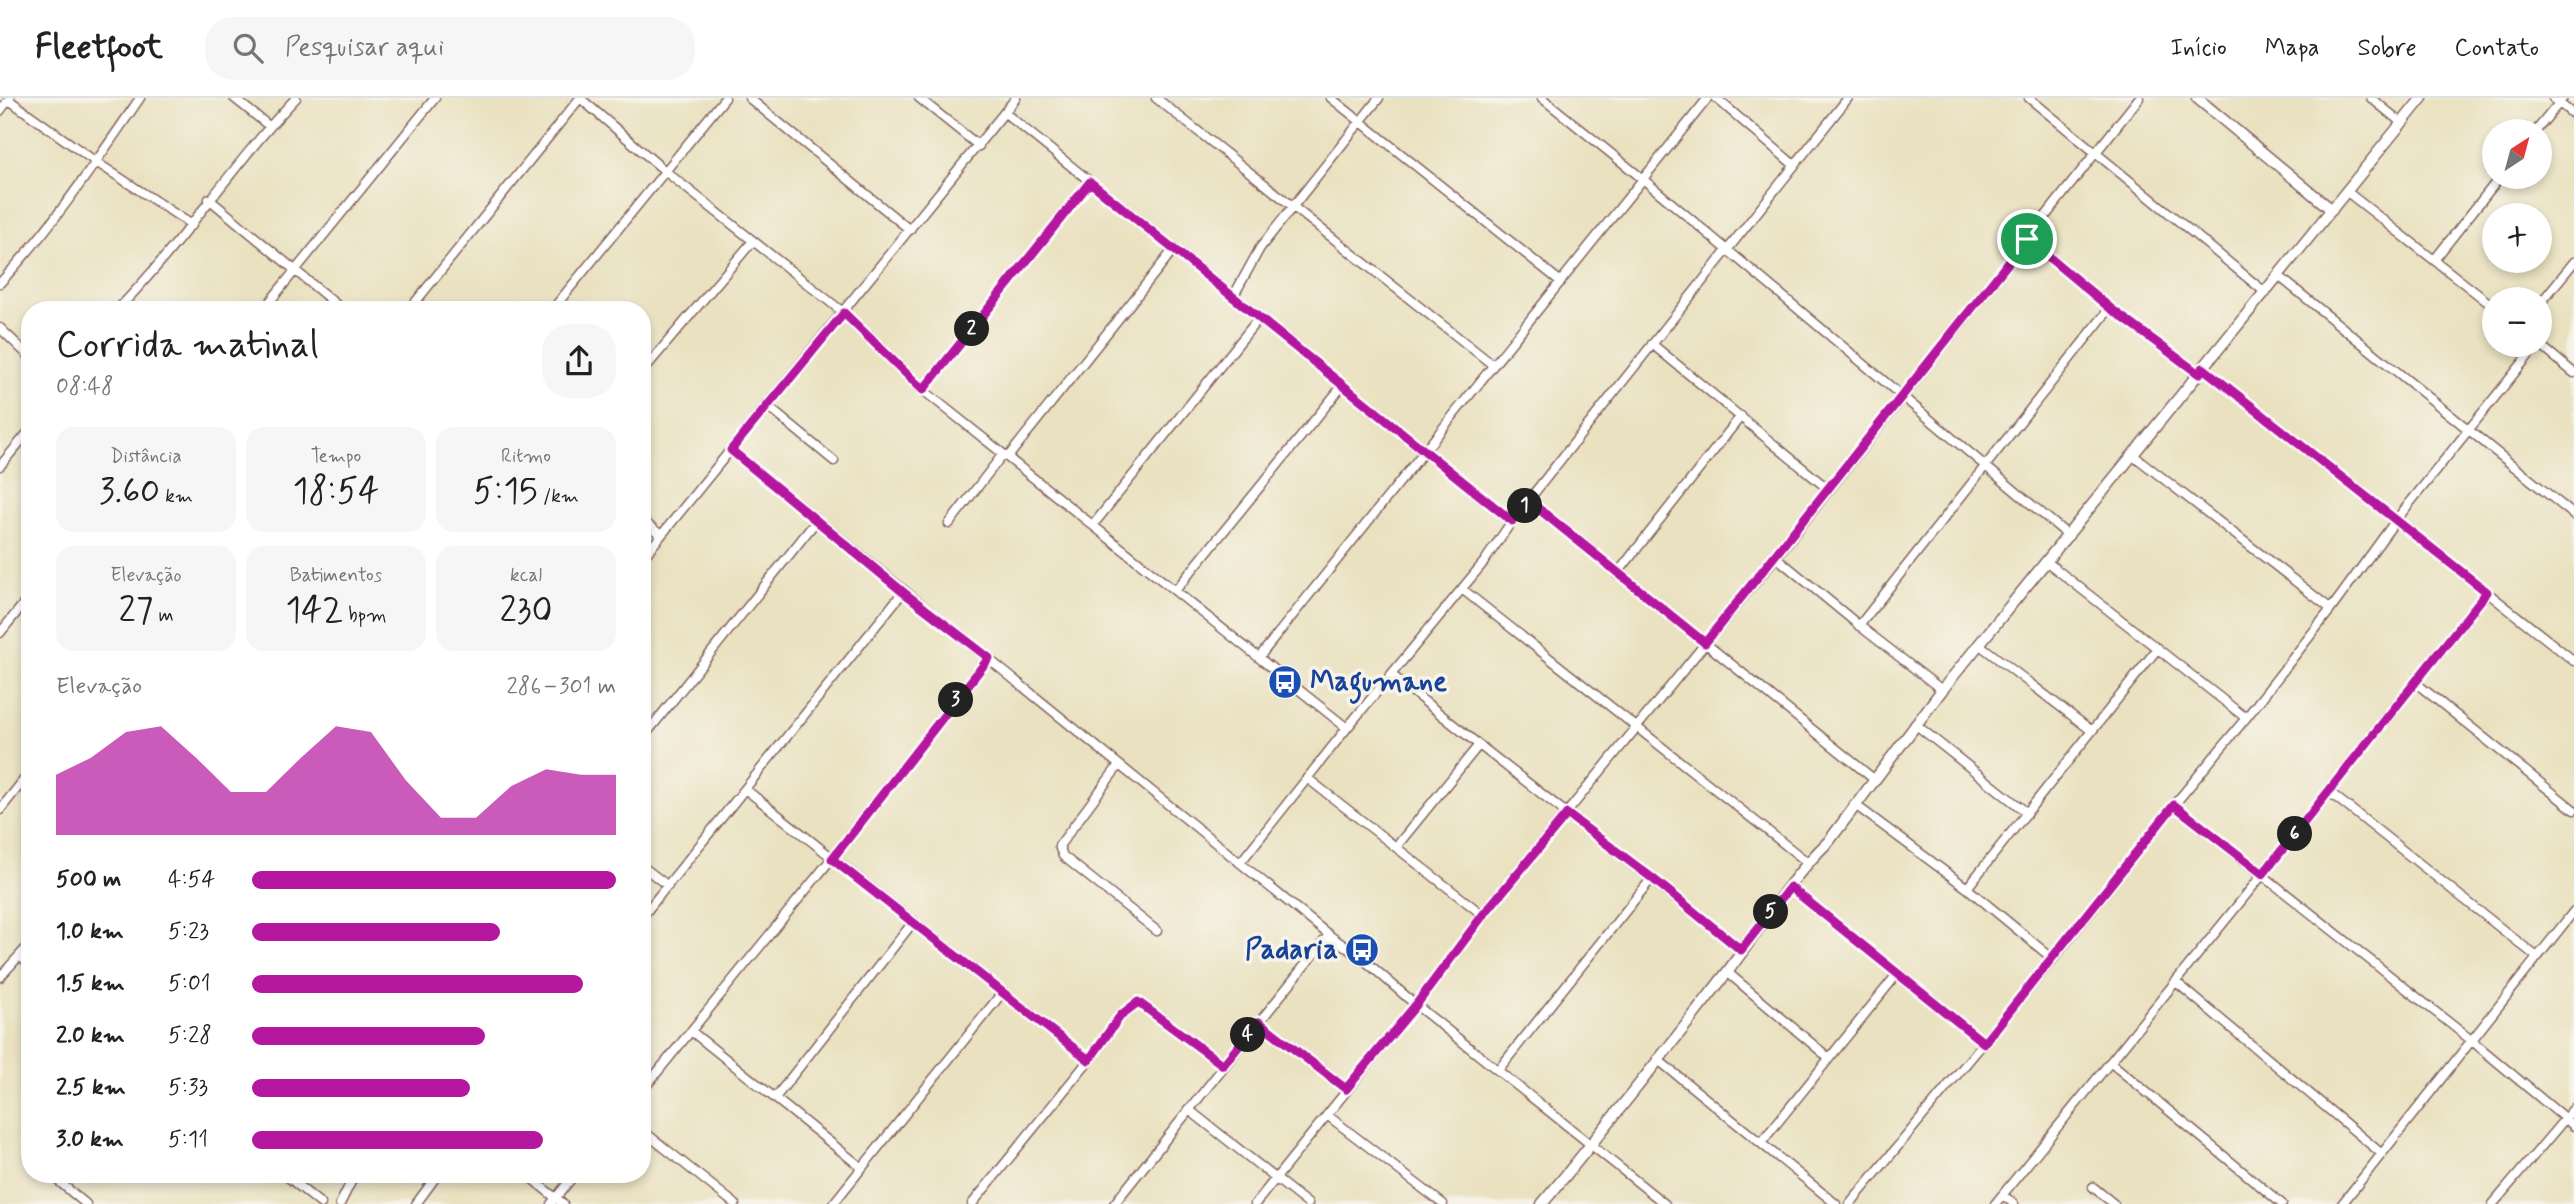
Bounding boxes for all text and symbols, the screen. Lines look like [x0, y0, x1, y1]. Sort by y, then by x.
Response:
search box [205, 17, 695, 80]
text: Fleetfoot [35, 26, 163, 70]
icon: search [229, 29, 267, 67]
text: Pesquisar aqui [285, 31, 444, 65]
text: Início [2170, 33, 2227, 64]
text: Mapa [2265, 33, 2319, 64]
text: Sobre [2357, 33, 2417, 64]
text: Contato [2455, 33, 2539, 64]
north arrow [2482, 119, 2552, 189]
map controls [2482, 119, 2552, 357]
button: + [2482, 203, 2552, 273]
pin [1997, 209, 2057, 269]
icon: arrive [2008, 220, 2046, 258]
button: − [2482, 287, 2552, 357]
pin: 2 [954, 312, 990, 346]
text: 2 [967, 316, 976, 341]
text: Corrida matinal [56, 321, 319, 370]
button: share [542, 324, 616, 398]
text: 08:48 [56, 372, 114, 402]
text: Distância [110, 444, 182, 469]
text: Tempo [311, 444, 361, 469]
text: Ritmo [501, 444, 551, 469]
text: 3.60 [99, 469, 160, 515]
text: 18:54 [293, 469, 379, 515]
text: 5:15 [473, 469, 538, 515]
text: km [160, 484, 193, 509]
text: /km [538, 484, 579, 509]
pin: 1 [1508, 488, 1542, 524]
text: 1 [1520, 493, 1529, 518]
text: Elevação [110, 563, 182, 588]
text: Batimentos [290, 563, 382, 588]
text: kcal [510, 563, 542, 588]
text: 27 [118, 588, 153, 634]
text: 142 [285, 588, 343, 634]
text: 230 [500, 588, 553, 634]
text: m [153, 603, 174, 628]
text: bpm [343, 603, 387, 628]
bus stop icon: Magumane [1266, 663, 1304, 701]
place label: Magumane [1310, 664, 1447, 704]
text: Elevação [56, 672, 142, 702]
text: 286–301 m [507, 672, 616, 702]
pin: 3 [939, 682, 974, 718]
text: 3 [951, 687, 960, 712]
pin: 6 [2278, 816, 2312, 852]
text: 6 [2290, 821, 2299, 846]
text: 500 m [56, 865, 121, 895]
text: 4:54 [168, 865, 215, 895]
pin: 5 [1754, 894, 1788, 930]
text: 5 [1765, 899, 1776, 924]
text: 1.0 km [56, 917, 124, 947]
text: 5:23 [168, 917, 209, 947]
bus stop icon: Padaria [1343, 931, 1381, 969]
place label: Padaria [1245, 932, 1338, 969]
text: 1.5 km [56, 969, 125, 999]
text: 5:01 [168, 969, 211, 999]
pin: 4 [1230, 1018, 1266, 1052]
text: 2.0 km [56, 1021, 125, 1051]
text: 5:28 [168, 1021, 212, 1051]
text: 4 [1242, 1022, 1253, 1047]
text: 2.5 km [56, 1073, 126, 1103]
text: 5:33 [168, 1073, 208, 1103]
text: 3.0 km [56, 1125, 124, 1155]
text: 5:11 [168, 1125, 208, 1155]

